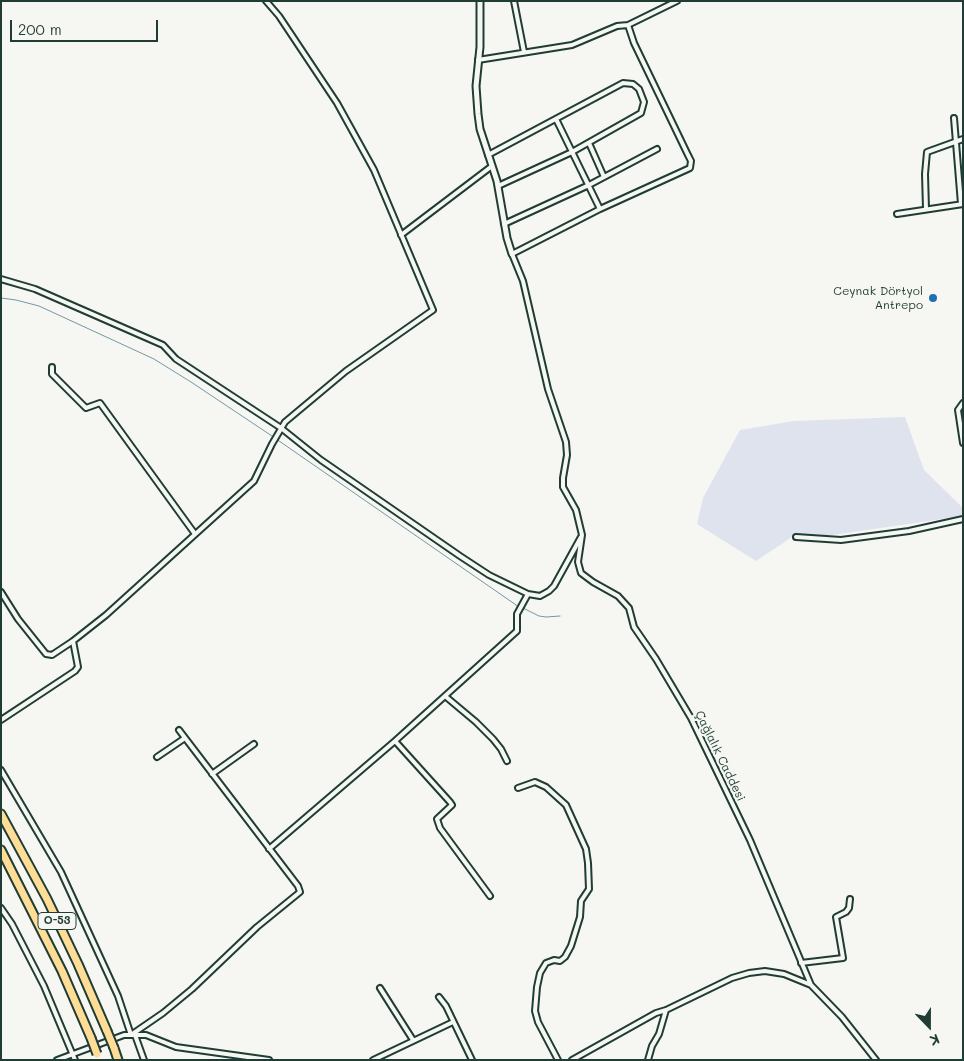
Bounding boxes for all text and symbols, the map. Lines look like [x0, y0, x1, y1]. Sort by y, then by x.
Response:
scale bar [12, 10, 160, 42]
text: 200 m [18, 19, 62, 39]
place label: Ceynak Dörtyol Antrepo [833, 284, 923, 312]
marker: Ceynak Dörtyol Antrepo [927, 292, 939, 304]
street label: Çağlalık Caddesi [692, 708, 748, 804]
road number: O-53 [38, 912, 76, 929]
north arrow [904, 1001, 954, 1051]
text: K [927, 1030, 943, 1051]

